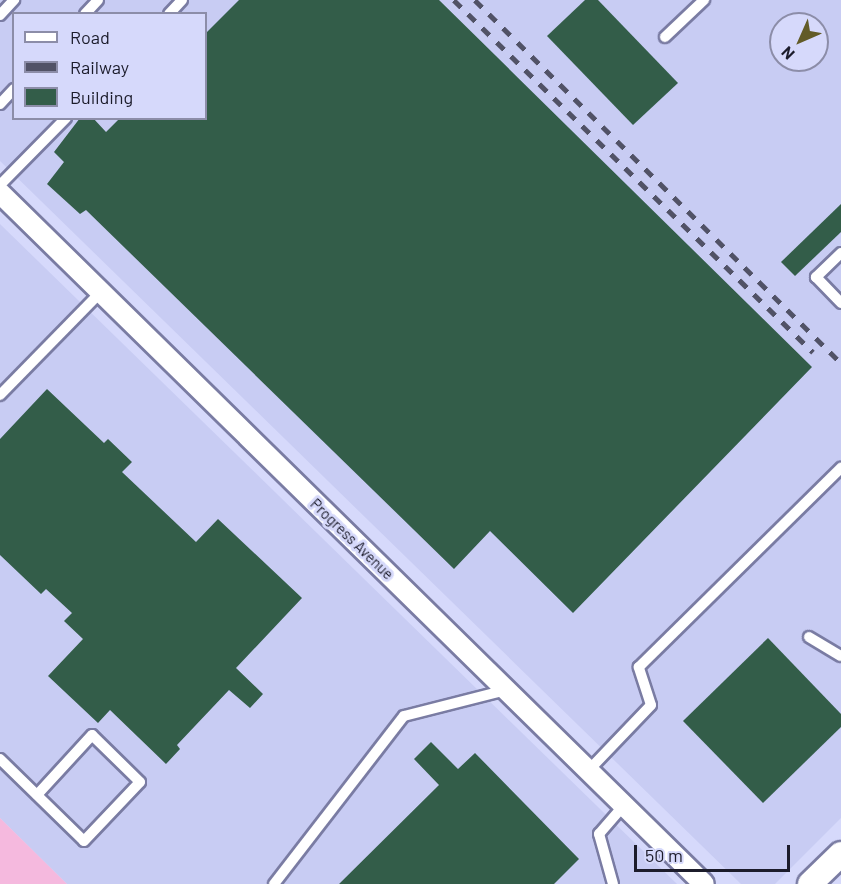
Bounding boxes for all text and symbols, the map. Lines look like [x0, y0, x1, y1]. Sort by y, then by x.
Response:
legend [12, 12, 207, 120]
north arrow [769, 12, 829, 72]
text: Road [70, 26, 110, 48]
text: N [777, 43, 798, 64]
text: Railway [70, 56, 129, 78]
text: Building [70, 86, 133, 108]
street label: Progress Avenue [307, 495, 397, 583]
scale bar [637, 833, 793, 871]
text: 50 m [645, 844, 683, 866]

